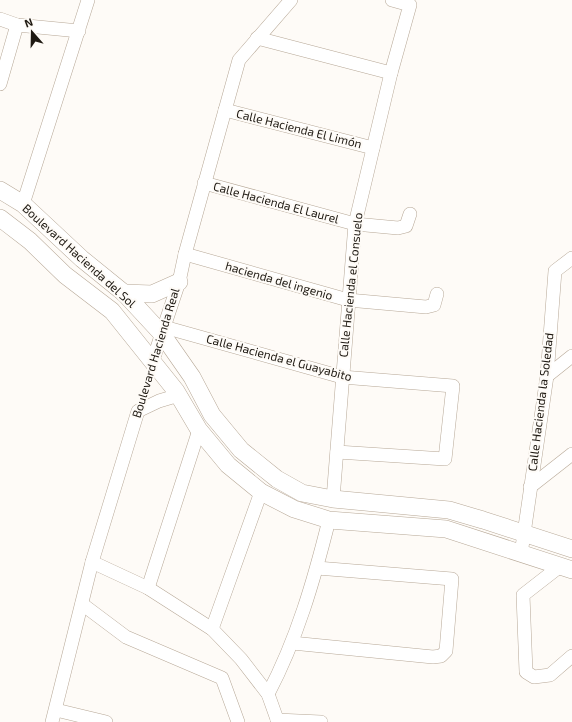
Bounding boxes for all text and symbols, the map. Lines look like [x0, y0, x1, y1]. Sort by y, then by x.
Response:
north arrow [12, 12, 52, 52]
text: N [22, 15, 34, 30]
street label: Calle Hacienda El Limón [235, 106, 363, 150]
street label: Calle Hacienda El Laurel [212, 178, 341, 226]
street label: Boulevard Hacienda del Sol [20, 201, 140, 310]
street label: Calle Hacienda el Consuelo [335, 212, 365, 358]
street label: hacienda del ingenio [224, 258, 335, 302]
street label: Boulevard Hacienda Real [129, 286, 182, 419]
street label: Calle Hacienda el Guayabito [205, 331, 354, 383]
street label: Calle Hacienda la Soledad [525, 332, 555, 472]

